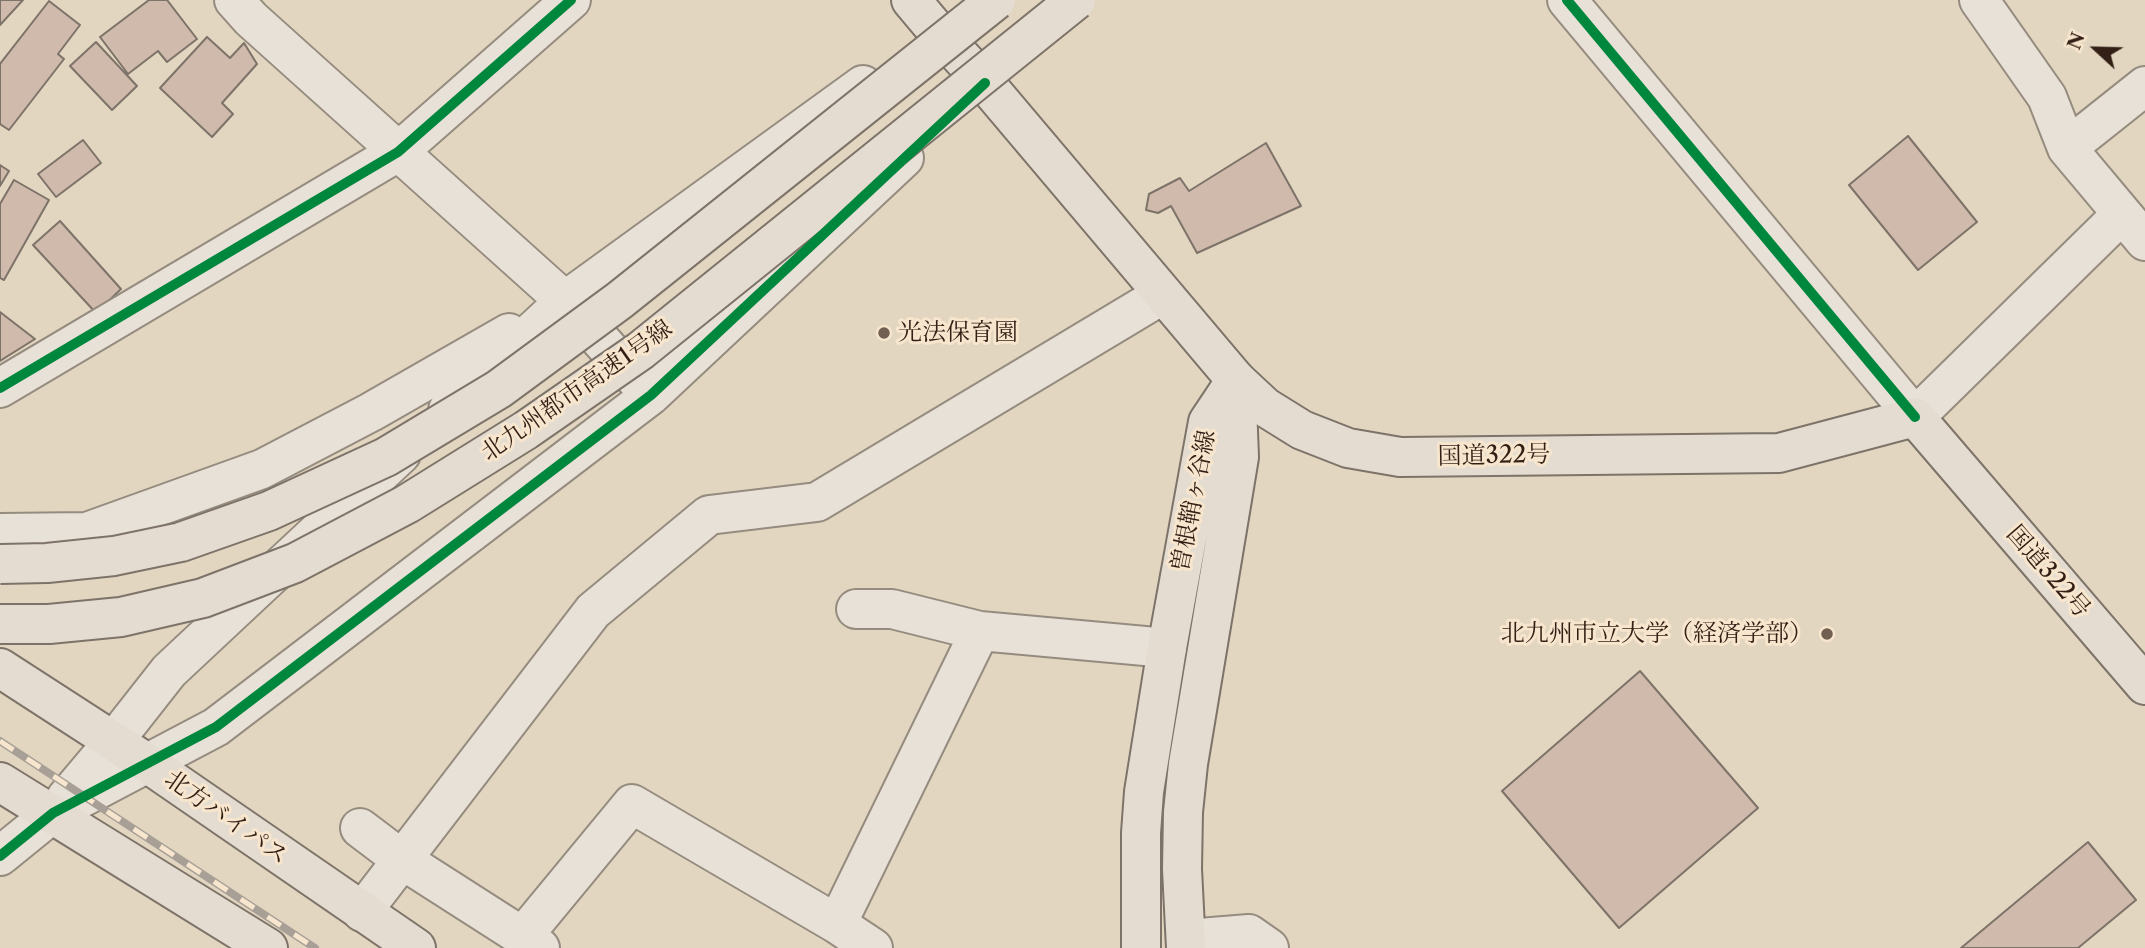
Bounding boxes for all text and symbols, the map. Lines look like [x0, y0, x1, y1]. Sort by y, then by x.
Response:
north arrow [2061, 14, 2131, 84]
text: N [2062, 29, 2090, 53]
street label: 北九州都市高速1号線 [476, 314, 678, 468]
place label: 光法保育園 [898, 319, 1018, 347]
marker: 光法保育園 [876, 325, 892, 341]
street label: 曽根鞘ヶ谷線 [1166, 428, 1222, 574]
street label: 国道322号 [1437, 441, 1551, 471]
street label: 国道322号 [2000, 520, 2096, 624]
place label: 北九州市立大学（経済学部） [1501, 620, 1813, 648]
marker: 北九州市立大学（経済学部） [1819, 626, 1835, 642]
street label: 北方バイパス [159, 765, 293, 871]

